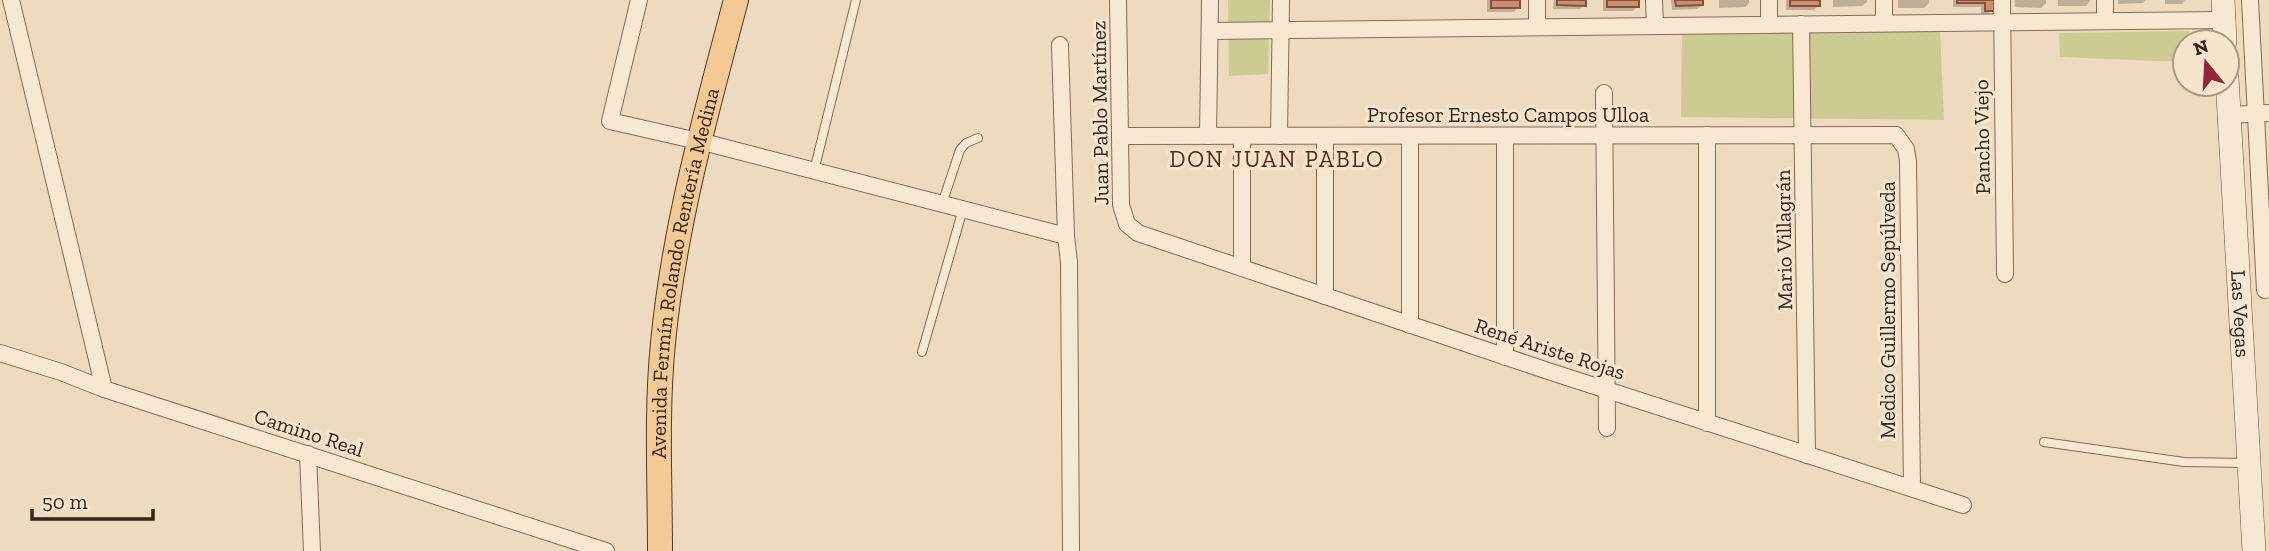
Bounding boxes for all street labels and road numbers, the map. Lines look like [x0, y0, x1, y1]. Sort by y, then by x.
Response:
street label: Juan Pablo Martínez [1085, 20, 1114, 206]
street label: Pancho Viejo [1968, 79, 1996, 195]
street label: Avenida Fermín Rolando Rentería Medina [646, 85, 724, 459]
street label: Profesor Ernesto Campos Ulloa [1367, 102, 1649, 127]
street label: Mario Villagrán [1770, 169, 1797, 311]
street label: Medico Guillermo Sepúlveda [1875, 181, 1900, 439]
street label: Las Vegas [2226, 269, 2256, 358]
street label: René Ariste Rojas [1471, 312, 1629, 386]
street label: Camino Real [251, 403, 367, 462]

